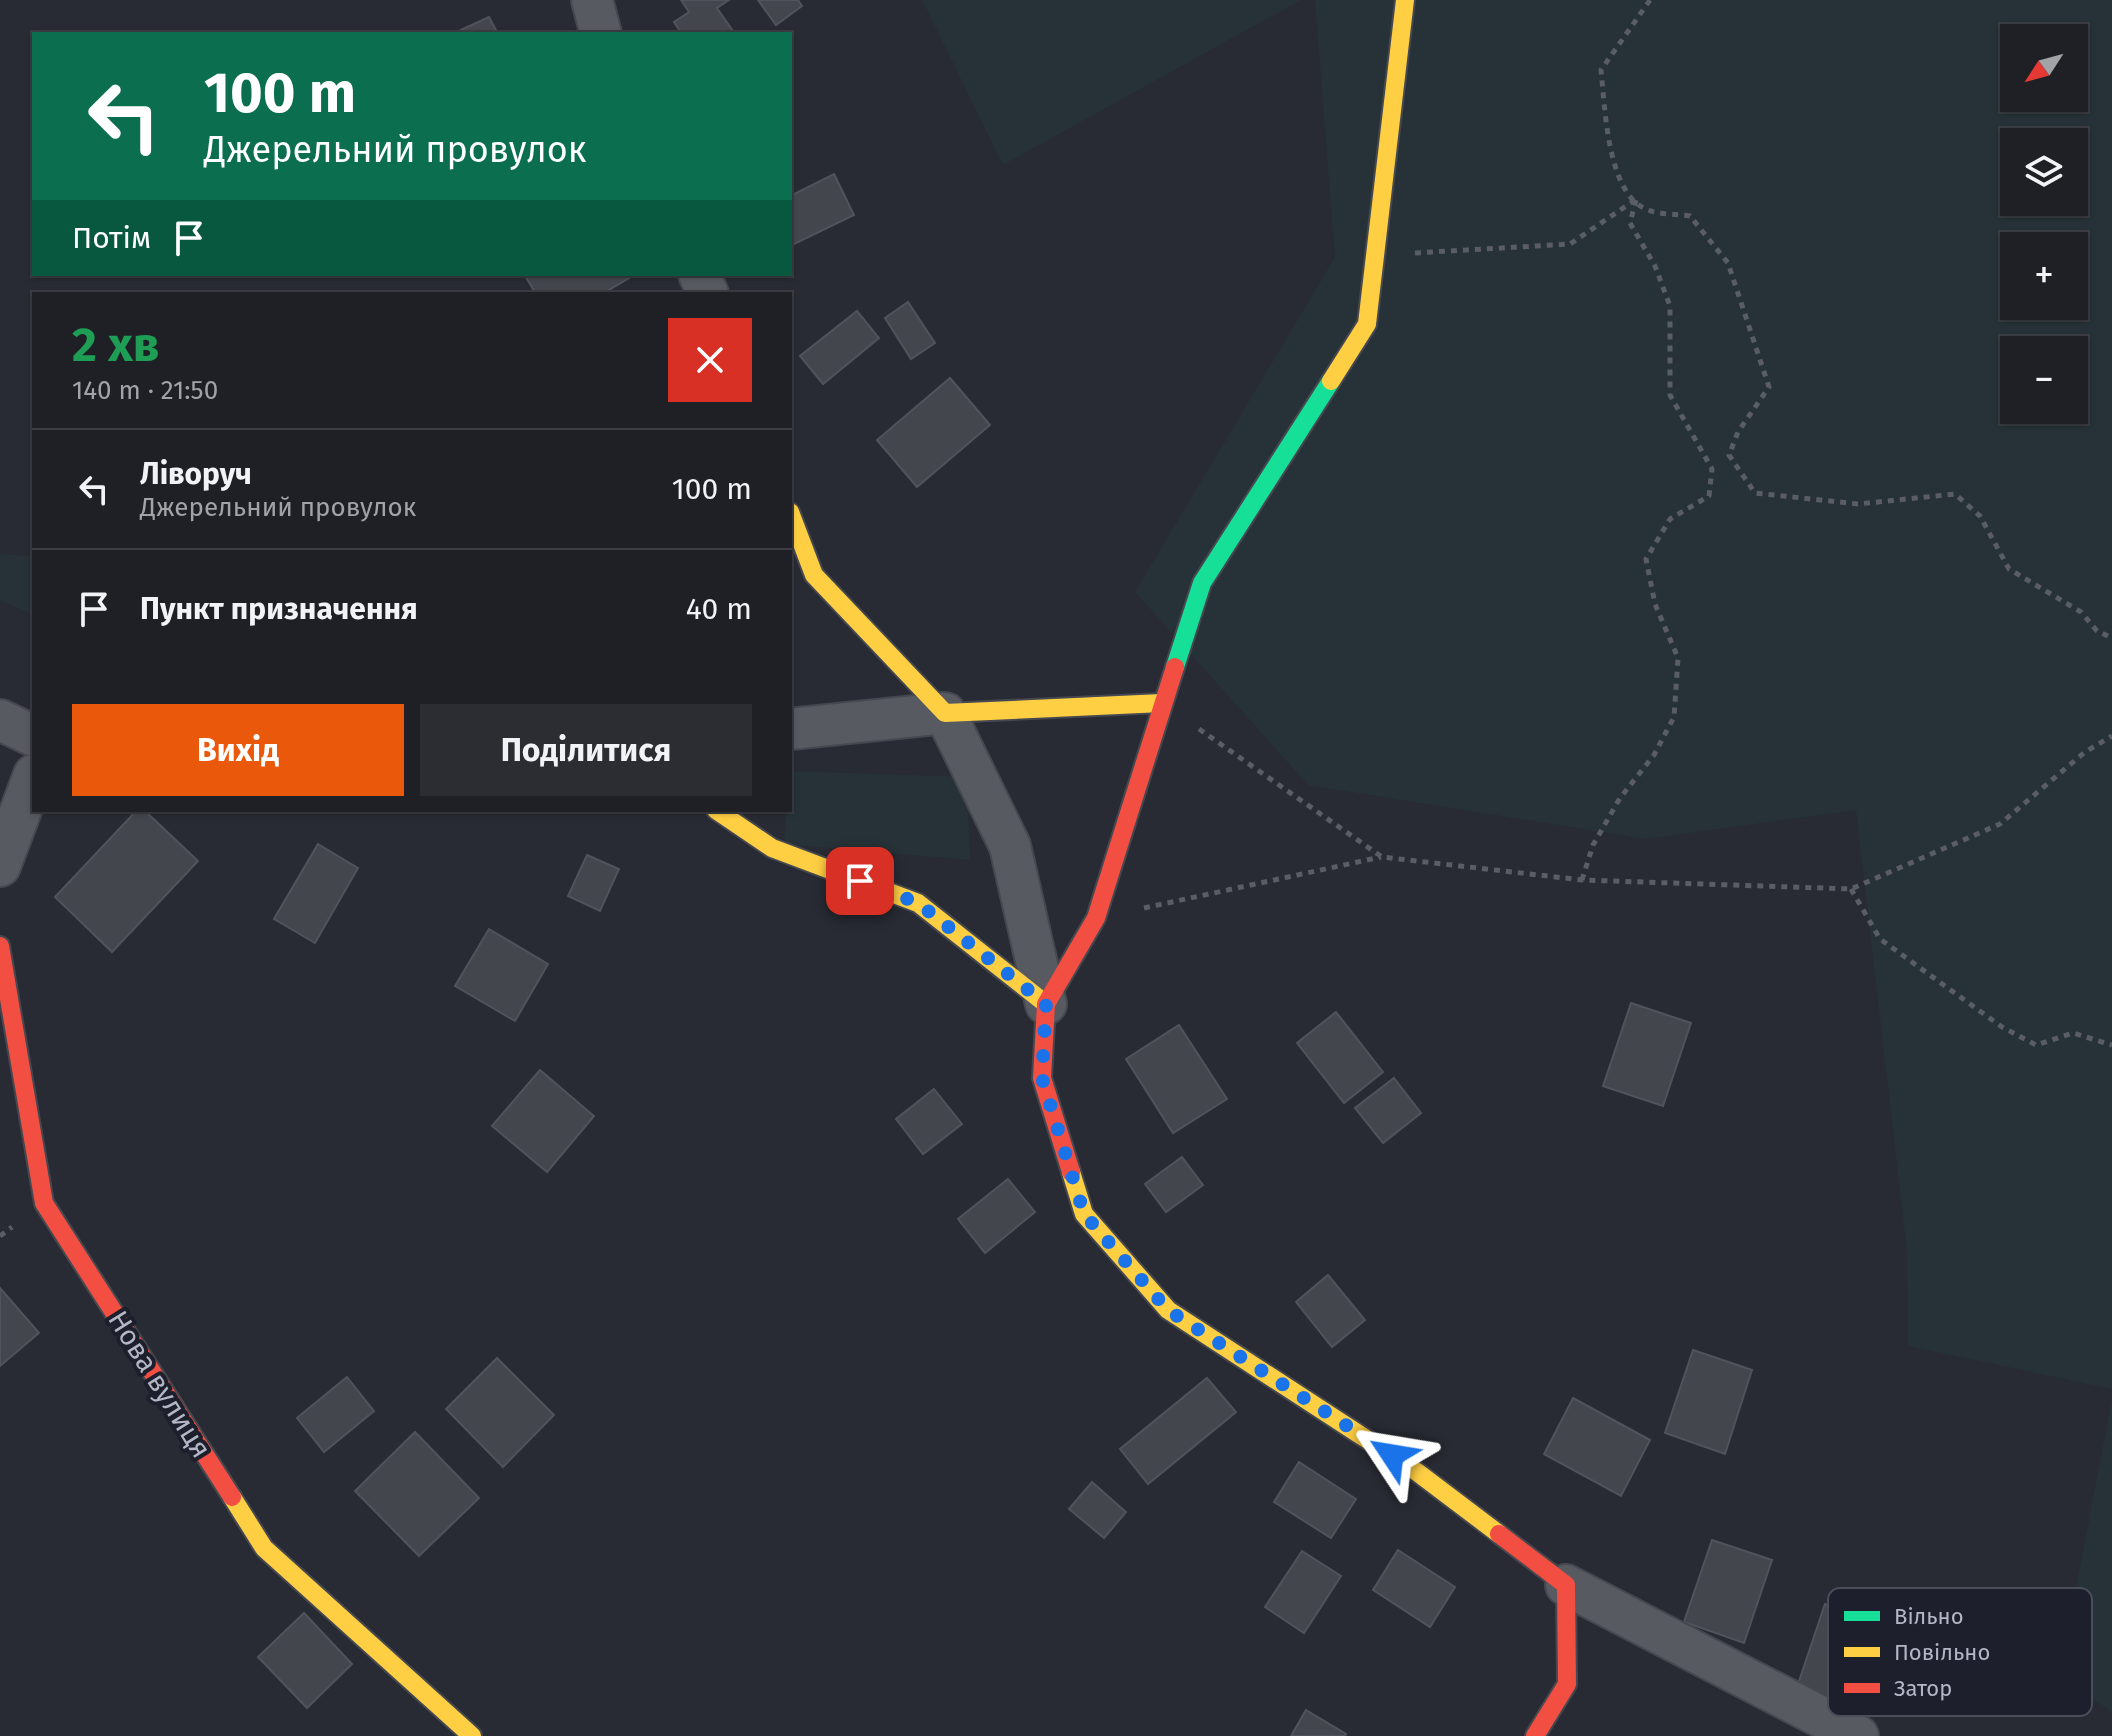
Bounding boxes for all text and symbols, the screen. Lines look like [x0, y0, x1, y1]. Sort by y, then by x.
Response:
north arrow [2000, 24, 2088, 112]
map controls [2000, 24, 2088, 424]
text: 100 m [204, 60, 356, 127]
icon: left [72, 64, 176, 168]
text: Джерельний провулок [204, 128, 586, 172]
button: layers [2000, 128, 2088, 216]
icon: arrive [167, 216, 211, 260]
text: Потім [72, 220, 151, 256]
button: + [2000, 232, 2088, 320]
text: 2 хв [72, 316, 160, 374]
button: close [668, 318, 752, 402]
button: − [2000, 336, 2088, 424]
text: 140 m · 21:50 [72, 375, 218, 406]
text: Ліворуч [140, 456, 252, 492]
icon: left [72, 467, 116, 511]
text: 100 m [672, 471, 752, 507]
text: Джерельний провулок [140, 492, 416, 523]
icon: arrive [72, 587, 116, 631]
text: Пункт призначення [140, 591, 418, 627]
text: 40 m [686, 591, 752, 627]
button: Вихід [72, 704, 404, 796]
button: Поділитися [420, 704, 752, 796]
pin [826, 847, 894, 915]
icon: arrive [838, 859, 882, 903]
street label: Нова вулиця [101, 1305, 218, 1464]
position arrow [1350, 1413, 1434, 1497]
legend [1828, 1588, 2092, 1716]
text: Вільно [1894, 1603, 1964, 1630]
text: Повільно [1894, 1639, 1990, 1666]
text: Затор [1894, 1675, 1952, 1702]

